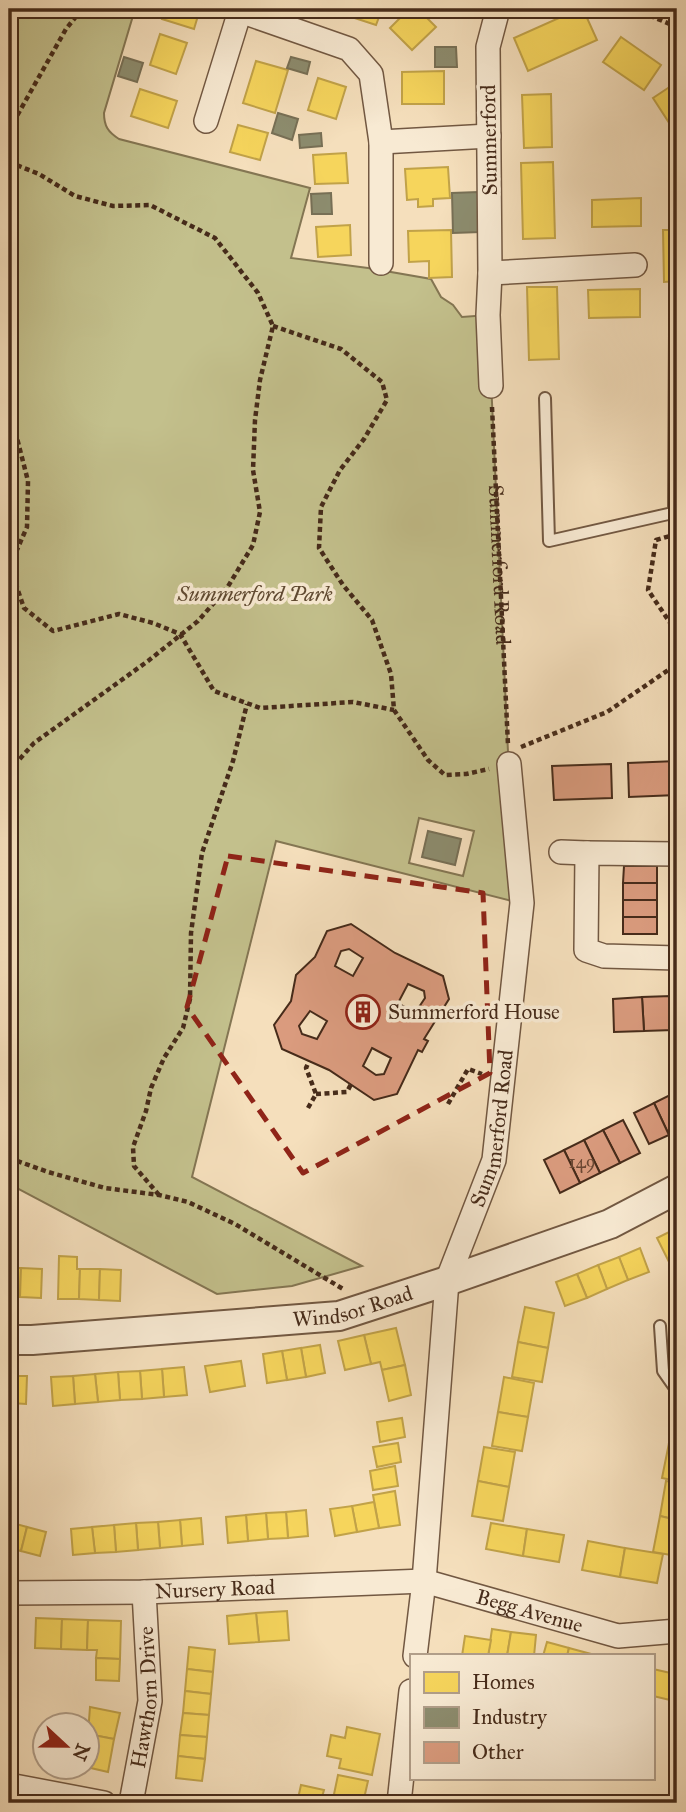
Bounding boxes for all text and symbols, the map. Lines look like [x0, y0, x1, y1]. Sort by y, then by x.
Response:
street label: Summerford [475, 84, 503, 196]
street label: Summerford Road [483, 484, 516, 646]
park label: Summerford Park [176, 581, 333, 607]
building icon: Summerford House [344, 993, 382, 1031]
place label: Summerford House [388, 999, 560, 1025]
street label: Summerford Road [464, 1048, 519, 1211]
house number: 149 [569, 1151, 595, 1173]
street label: Windsor Road [292, 1280, 416, 1333]
street label: Nursery Road [154, 1574, 276, 1605]
street label: Begg Avenue [473, 1583, 586, 1638]
street label: Hawthorn Drive [125, 1626, 163, 1770]
legend [410, 1654, 654, 1780]
text: Homes [472, 1669, 535, 1695]
text: Industry [472, 1704, 548, 1730]
north arrow [32, 1710, 102, 1780]
text: Other [472, 1739, 524, 1765]
text: N [68, 1740, 95, 1764]

